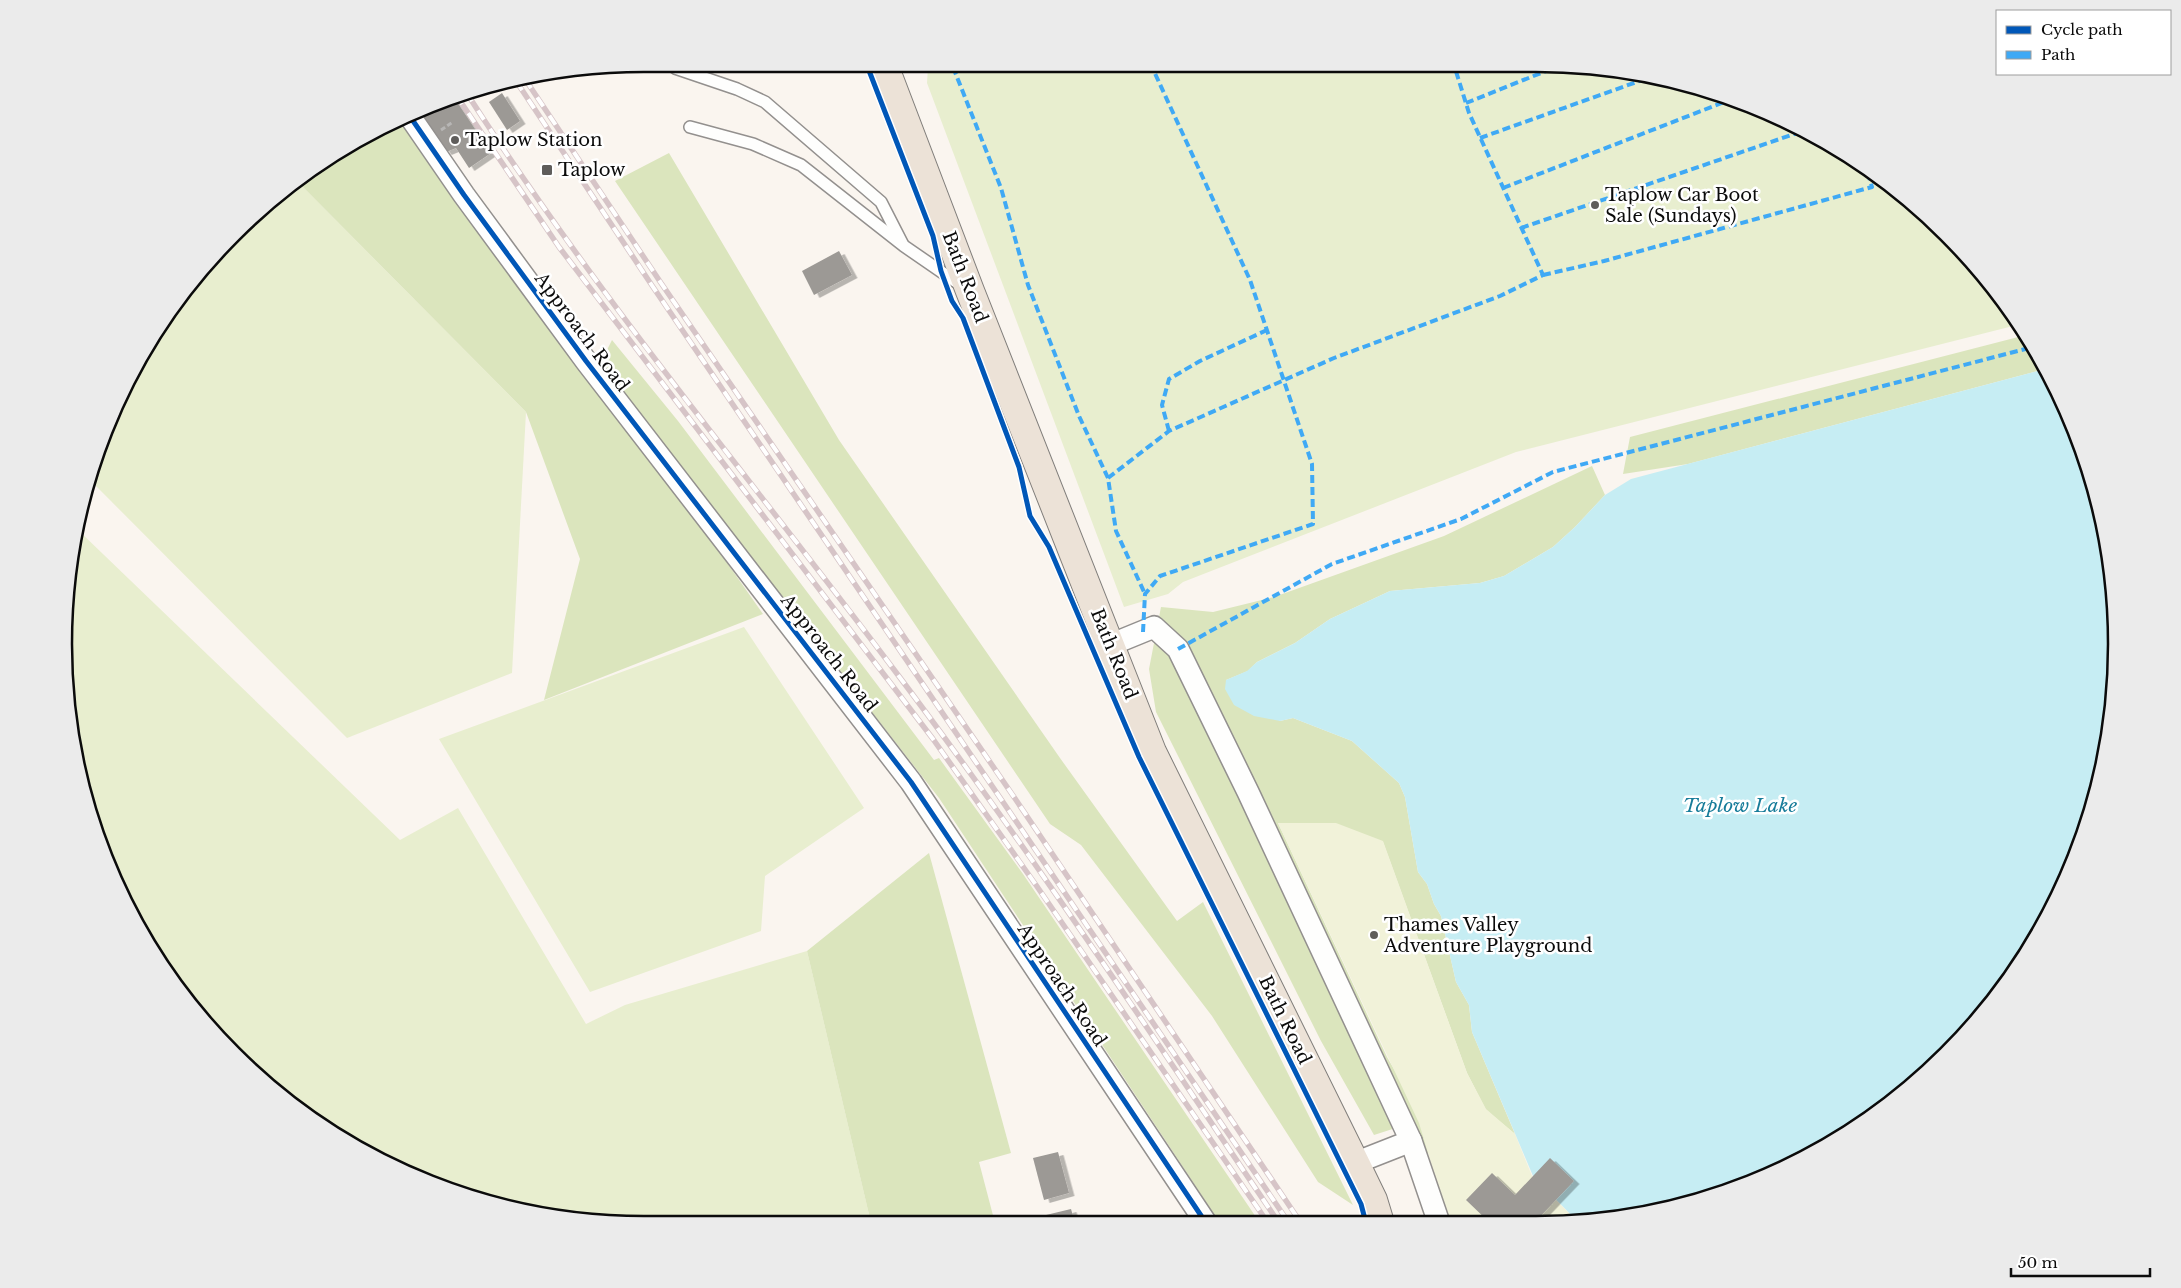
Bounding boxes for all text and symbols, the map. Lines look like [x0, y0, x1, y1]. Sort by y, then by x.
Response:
legend [1996, 10, 2171, 75]
text: Cycle path [2041, 20, 2123, 39]
text: Path [2041, 45, 2075, 64]
place label: Taplow Station [465, 129, 602, 151]
marker: Taplow Station [449, 134, 461, 146]
place label: Taplow [558, 159, 626, 181]
marker: Taplow [540, 163, 554, 177]
place label: Taplow Car Boot Sale (Sundays) [1605, 184, 1759, 227]
marker: Taplow Car Boot Sale (Sundays) [1589, 199, 1601, 211]
street label: Bath Road [938, 228, 992, 326]
street label: Approach Road [529, 267, 634, 396]
street label: Approach Road [776, 589, 882, 716]
street label: Bath Road [1086, 605, 1142, 703]
water label: Taplow Lake [1683, 794, 1797, 817]
place label: Thames Valley Adventure Playground [1383, 914, 1592, 957]
street label: Approach Road [1012, 919, 1111, 1051]
marker: Thames Valley Adventure Playground [1368, 929, 1380, 941]
street label: Bath Road [1254, 972, 1316, 1068]
scale bar [2011, 1246, 2150, 1278]
text: 50 m [2018, 1253, 2058, 1272]

